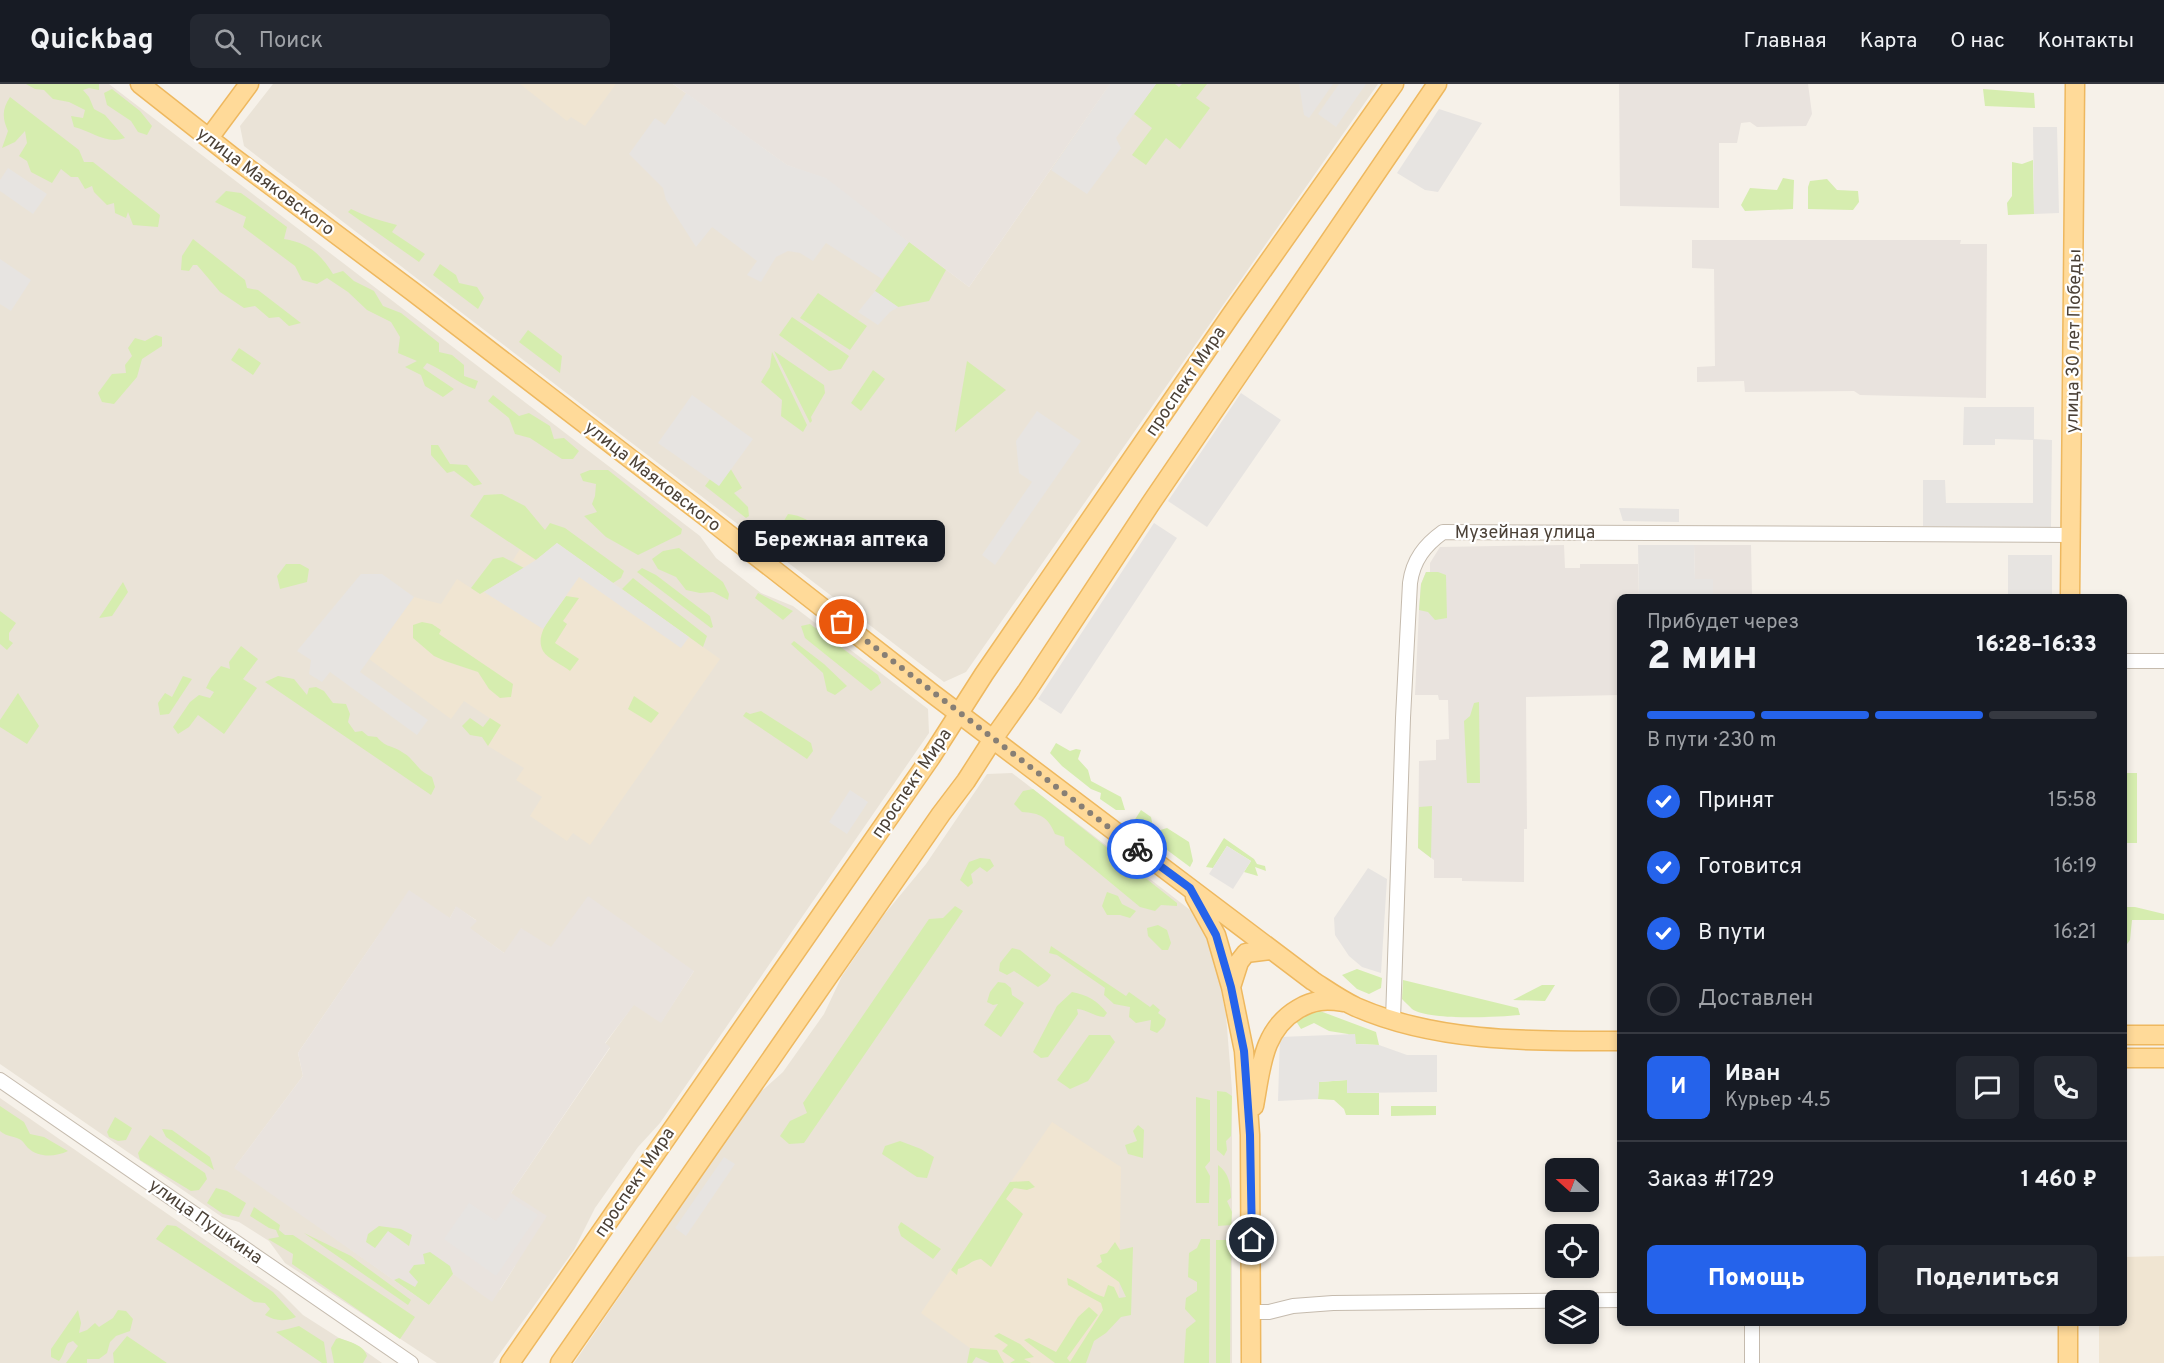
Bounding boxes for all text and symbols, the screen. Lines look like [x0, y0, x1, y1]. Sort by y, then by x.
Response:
search box [190, 14, 610, 68]
text: Quickbag [30, 23, 154, 59]
icon: search [211, 25, 244, 58]
text: Поиск [259, 28, 323, 55]
text: Главная [1743, 28, 1827, 55]
text: Карта [1860, 28, 1917, 55]
text: О нас [1950, 28, 2005, 55]
text: Контакты [2038, 28, 2134, 55]
street label: улица Маяковского [191, 123, 339, 242]
street label: улица 30 лет Победы [2061, 249, 2088, 433]
street label: проспект Мира [1141, 322, 1232, 441]
street label: улица Маяковского [579, 417, 725, 538]
callout: Бережная аптека [738, 520, 946, 562]
street label: Музейная улица [1455, 522, 1595, 545]
text: Бережная аптека [754, 528, 929, 554]
pin [816, 596, 867, 647]
icon: bag [825, 605, 858, 638]
text: Прибудет через [1647, 610, 1799, 636]
text: 16:28–16:33 [1976, 632, 2097, 659]
text: 2 мин [1647, 634, 1758, 683]
street label: проспект Мира [867, 724, 958, 843]
text: В пути · 230 m [1647, 728, 1776, 754]
icon: check [1647, 785, 1680, 818]
text: Принят [1698, 788, 1774, 815]
text: 15:58 [2048, 788, 2097, 814]
courier [1107, 819, 1167, 879]
icon: bike [1121, 833, 1154, 866]
icon: check [1647, 851, 1680, 884]
text: Готовится [1698, 854, 1802, 881]
text: 16:19 [2054, 854, 2097, 880]
icon: check [1647, 917, 1680, 950]
text: В пути [1698, 920, 1766, 947]
text: 16:21 [2053, 920, 2097, 946]
text: Доставлен [1698, 986, 1813, 1013]
button: chat [1956, 1056, 2019, 1119]
button: phone [2034, 1056, 2097, 1119]
text: Иван [1725, 1061, 1780, 1088]
text: И [1671, 1074, 1686, 1101]
text: Курьер · 4.5 [1725, 1088, 1831, 1114]
street label: проспект Мира [590, 1123, 681, 1242]
north arrow [1545, 1158, 1599, 1212]
map controls [1545, 1158, 1599, 1344]
text: Заказ #1729 [1647, 1167, 1775, 1194]
text: 1 460 ₽ [2021, 1167, 2097, 1194]
street label: улица Пушкина [144, 1174, 267, 1270]
pin [1226, 1214, 1277, 1265]
icon: home [1235, 1223, 1268, 1256]
button: locate [1545, 1224, 1599, 1278]
button: Помощь [1647, 1245, 1866, 1314]
button: Поделиться [1878, 1245, 2097, 1314]
button: layers [1545, 1290, 1599, 1344]

